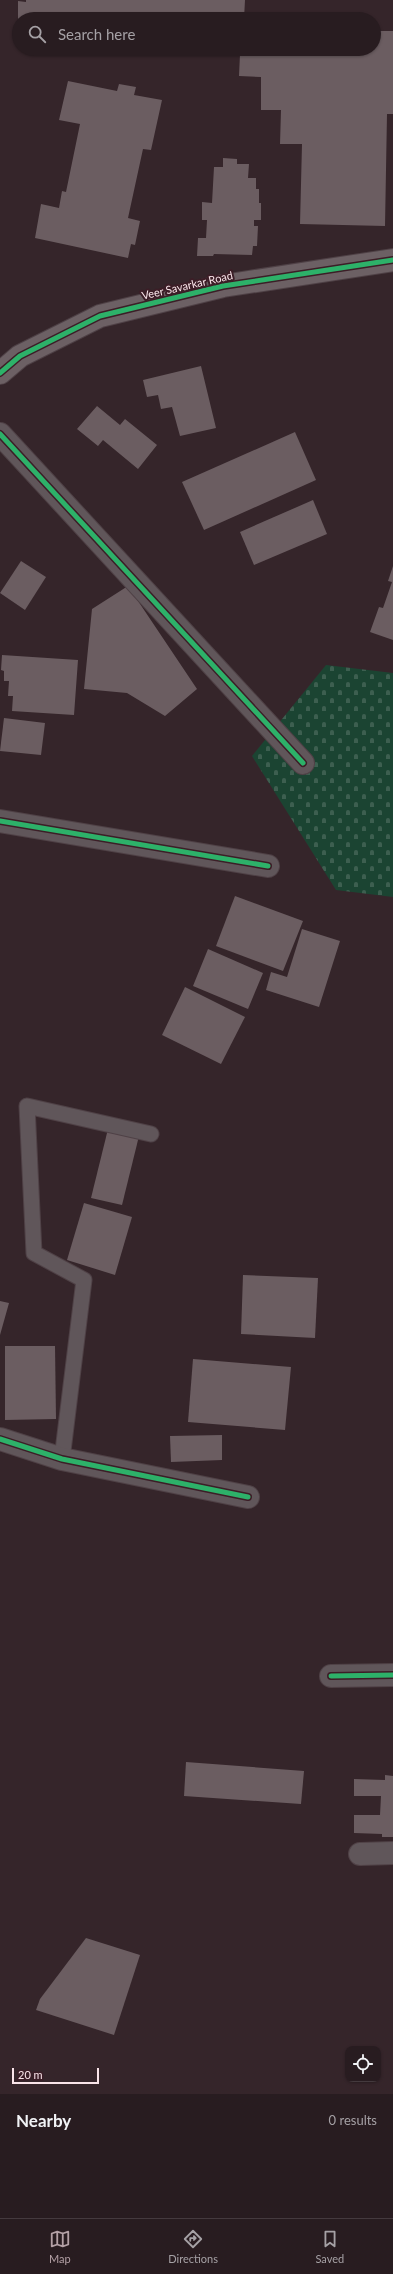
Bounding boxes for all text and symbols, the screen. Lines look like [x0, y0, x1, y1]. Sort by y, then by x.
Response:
search box [12, 12, 381, 56]
icon: search [26, 23, 48, 45]
text: Search here [58, 25, 135, 43]
street label: Veer Savarkar Road [140, 268, 234, 302]
map controls [345, 2046, 381, 2082]
button: locate [345, 2046, 381, 2082]
scale bar [12, 2066, 99, 2085]
text: 20 m [18, 2068, 43, 2081]
text: Nearby [16, 2110, 71, 2131]
text: 0 results [329, 2112, 377, 2128]
tab: Map [49, 2228, 71, 2265]
tab: Directions [168, 2228, 218, 2265]
tab: Saved [315, 2228, 344, 2265]

